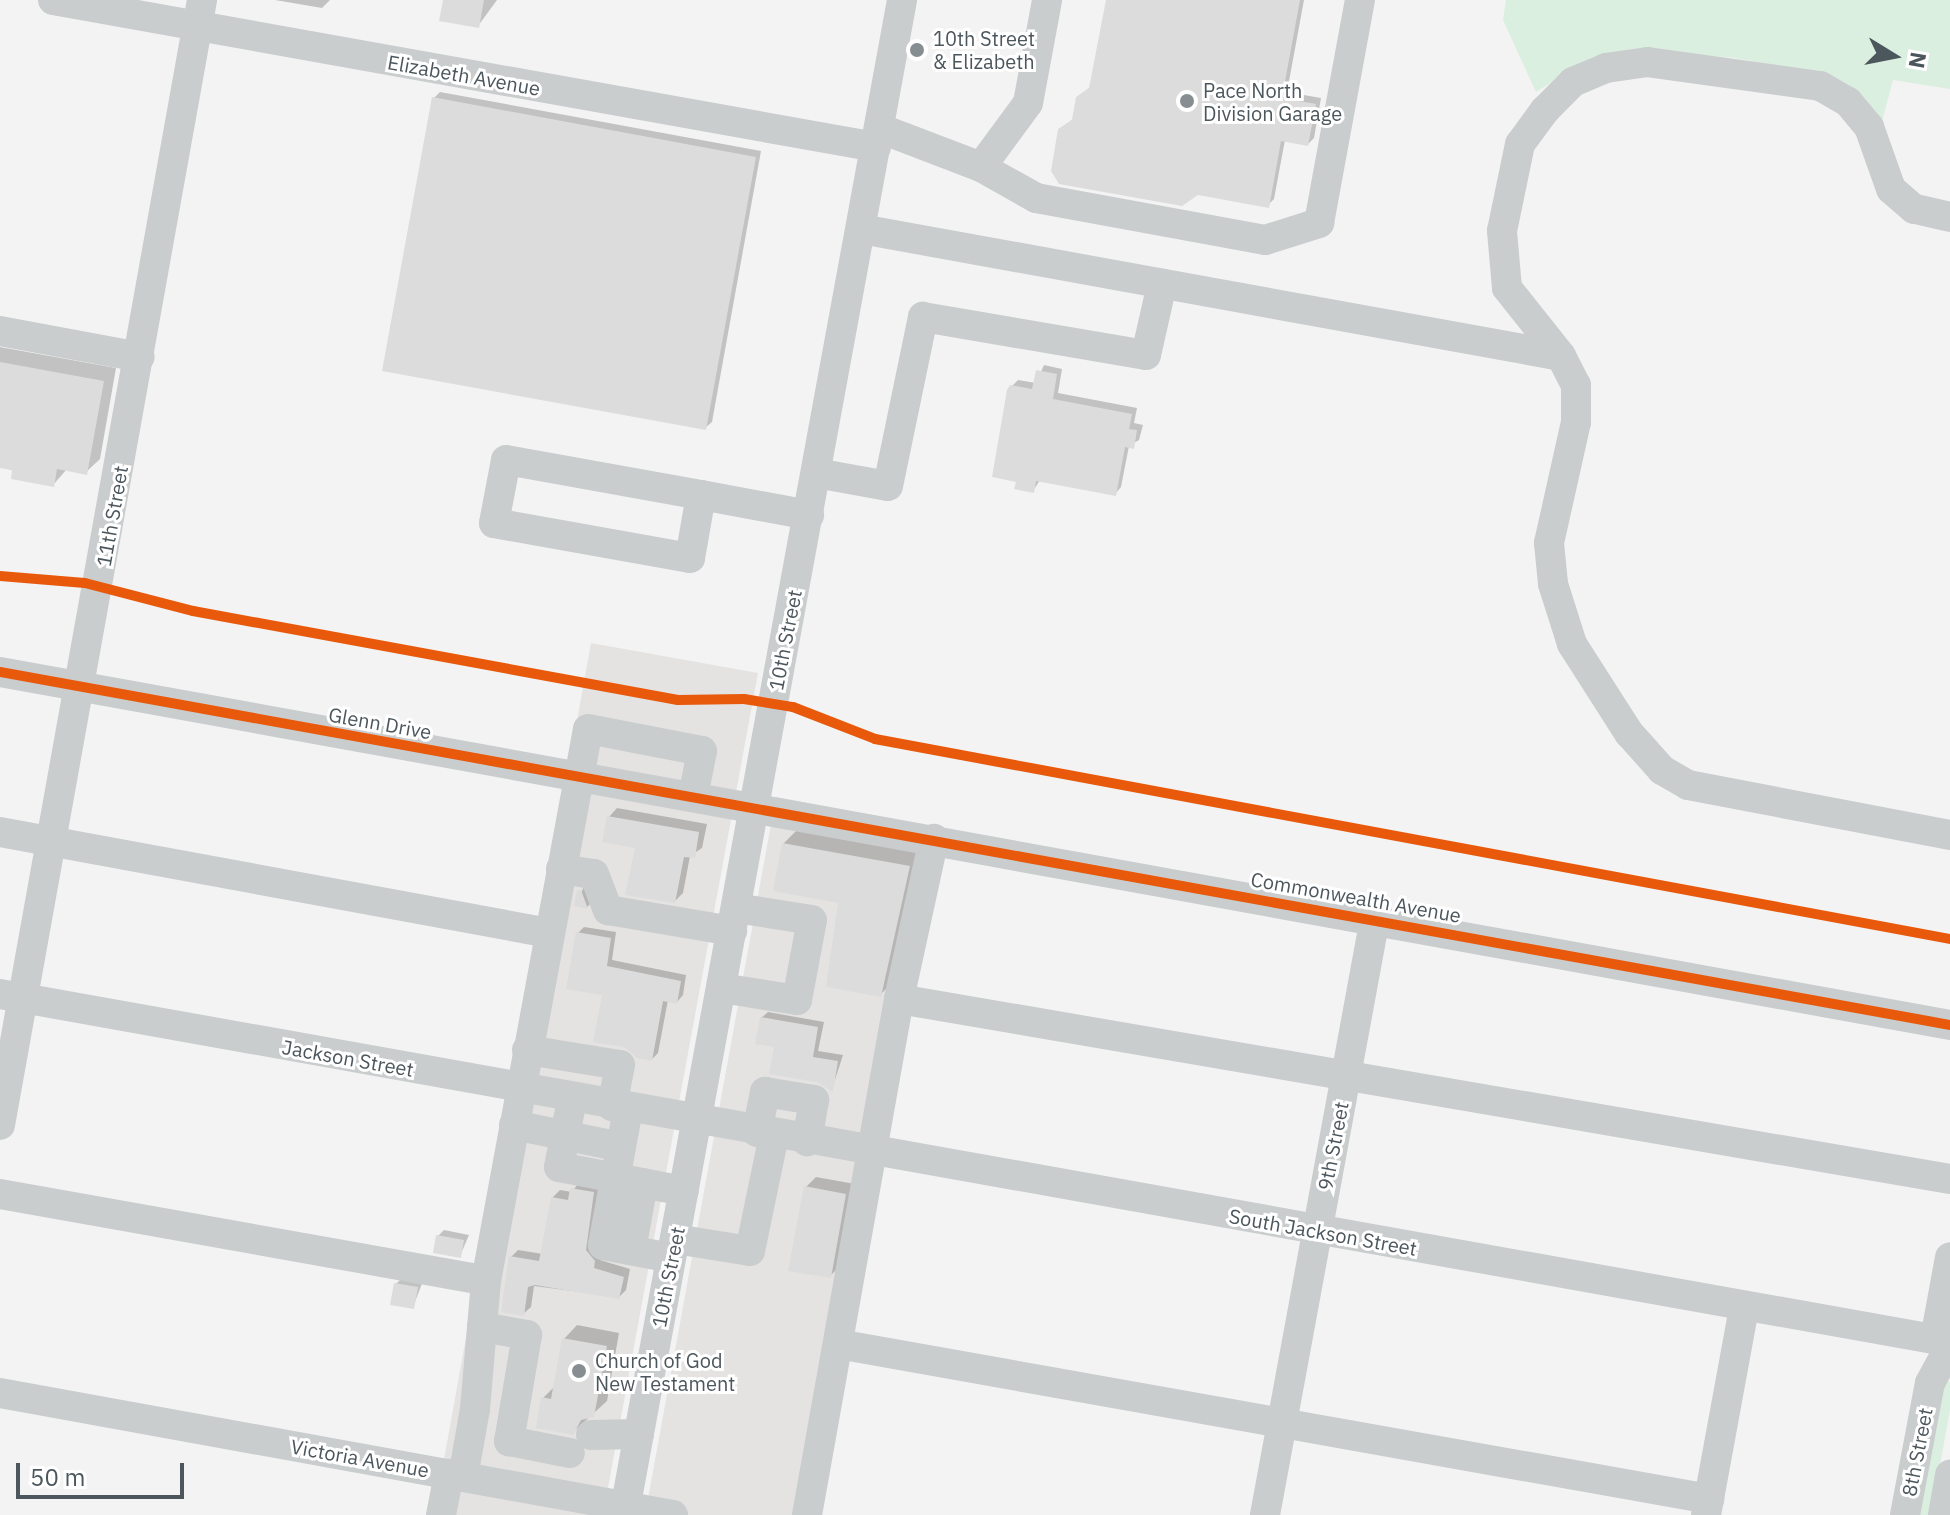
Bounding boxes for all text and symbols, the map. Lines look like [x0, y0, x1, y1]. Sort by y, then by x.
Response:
north arrow [1854, 16, 1934, 96]
place label: 10th Street & Elizabeth [933, 26, 1035, 73]
marker: 10th Street & Elizabeth [908, 41, 926, 59]
street label: Elizabeth Avenue [386, 50, 542, 100]
text: N [1902, 50, 1934, 71]
place label: Pace North Division Garage [1203, 78, 1342, 125]
marker: Pace North Division Garage [1178, 92, 1196, 110]
street label: 11th Street [91, 464, 133, 568]
street label: 10th Street [763, 588, 807, 692]
street label: Glenn Drive [327, 702, 433, 744]
street label: Commonwealth Avenue [1249, 867, 1463, 927]
street label: Jackson Street [280, 1035, 416, 1081]
street label: 9th Street [1313, 1100, 1353, 1192]
street label: South Jackson Street [1227, 1204, 1419, 1260]
street label: 10th Street [646, 1225, 690, 1329]
place label: Church of God New Testament [595, 1348, 735, 1395]
marker: Church of God New Testament [570, 1362, 588, 1380]
street label: 8th Street [1897, 1406, 1937, 1498]
street label: Victoria Avenue [289, 1434, 431, 1482]
scale bar [20, 1447, 188, 1497]
text: 50 m [30, 1461, 85, 1493]

